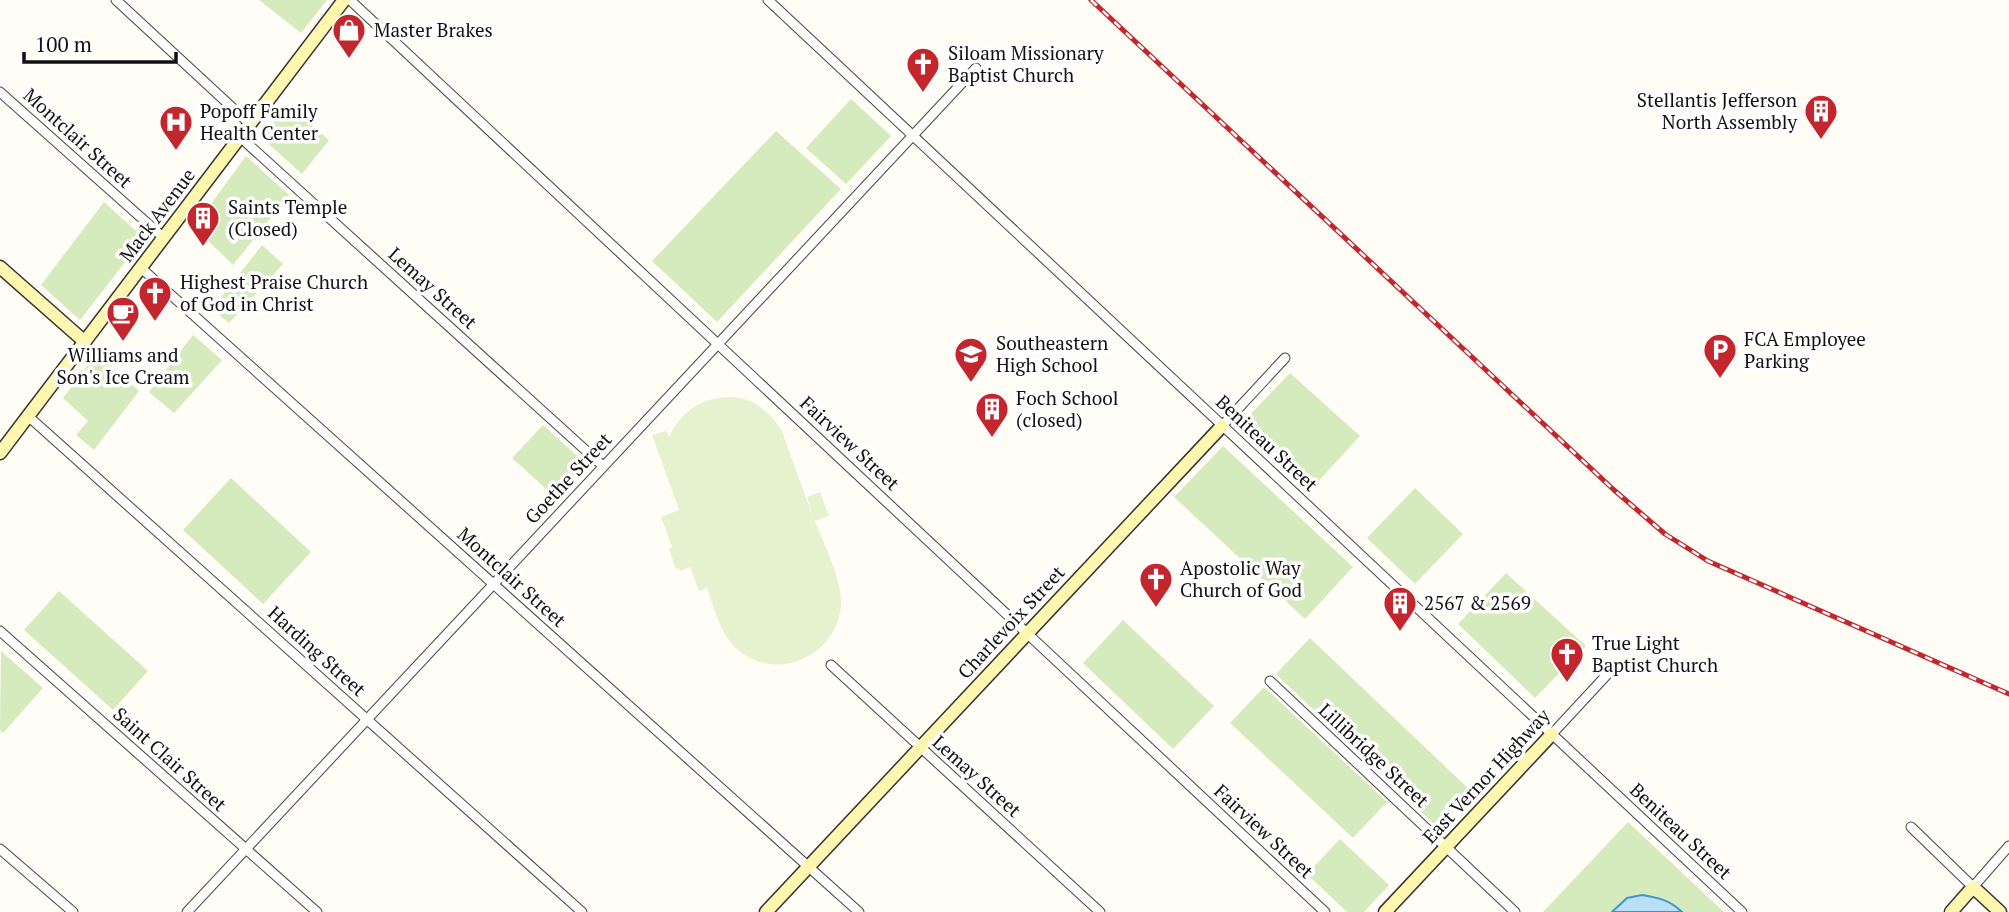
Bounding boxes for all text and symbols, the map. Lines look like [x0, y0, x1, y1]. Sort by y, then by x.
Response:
shop icon: Master Brakes [330, 11, 368, 60]
place label: Master Brakes [374, 17, 493, 42]
scale bar [24, 21, 177, 65]
text: 100 m [35, 30, 92, 58]
place label: Siloam Missionary Baptist Church [948, 40, 1104, 87]
church icon: Siloam Missionary Baptist Church [904, 45, 942, 94]
street label: Montclair Street [19, 82, 138, 193]
place label: Stellantis Jefferson North Assembly [1637, 87, 1797, 134]
building icon: Stellantis Jefferson North Assembly [1802, 92, 1840, 141]
place label: Popoff Family Health Center [200, 98, 319, 145]
hospital icon: Popoff Family Health Center [157, 103, 195, 152]
street label: Mack Avenue [113, 163, 200, 267]
place label: Saints Temple (Closed) [228, 194, 347, 241]
building icon: Saints Temple (Closed) [184, 199, 222, 248]
street label: Lemay Street [384, 241, 483, 334]
place label: Highest Praise Church of God in Christ [180, 269, 368, 316]
church icon: Highest Praise Church of God in Christ [136, 274, 174, 323]
cafe icon: Williams and Son's Ice Cream [104, 294, 142, 343]
place label: FCA Employee Parking [1744, 326, 1866, 373]
place label: Southeastern High School [996, 330, 1108, 377]
parking icon: FCA Employee Parking [1701, 331, 1739, 380]
school or university icon: Southeastern High School [952, 335, 990, 384]
place label: Williams and Son's Ice Cream [57, 342, 190, 389]
place label: Foch School (closed) [1016, 385, 1118, 432]
street label: Beniteau Street [1211, 389, 1324, 496]
street label: Fairview Street [795, 390, 905, 495]
building icon: Foch School (closed) [973, 390, 1011, 439]
street label: Goethe Street [519, 427, 616, 529]
street label: Montclair Street [453, 521, 572, 632]
place label: Apostolic Way Church of God [1180, 555, 1302, 602]
street label: Charlevoix Street [952, 560, 1070, 684]
church icon: Apostolic Way Church of God [1137, 560, 1175, 609]
building icon: 2567 & 2569 [1381, 584, 1419, 633]
place label: 2567 & 2569 [1424, 590, 1531, 615]
street label: Harding Street [263, 600, 372, 701]
place label: True Light Baptist Church [1592, 630, 1718, 677]
church icon: True Light Baptist Church [1548, 635, 1586, 684]
street label: Lillibridge Street [1314, 697, 1435, 812]
street label: Saint Clair Street [108, 701, 232, 816]
street label: East Vernor Highway [1417, 703, 1555, 848]
street label: Lemay Street [928, 729, 1027, 822]
street label: Beniteau Street [1625, 777, 1738, 884]
street label: Fairview Street [1209, 778, 1319, 883]

